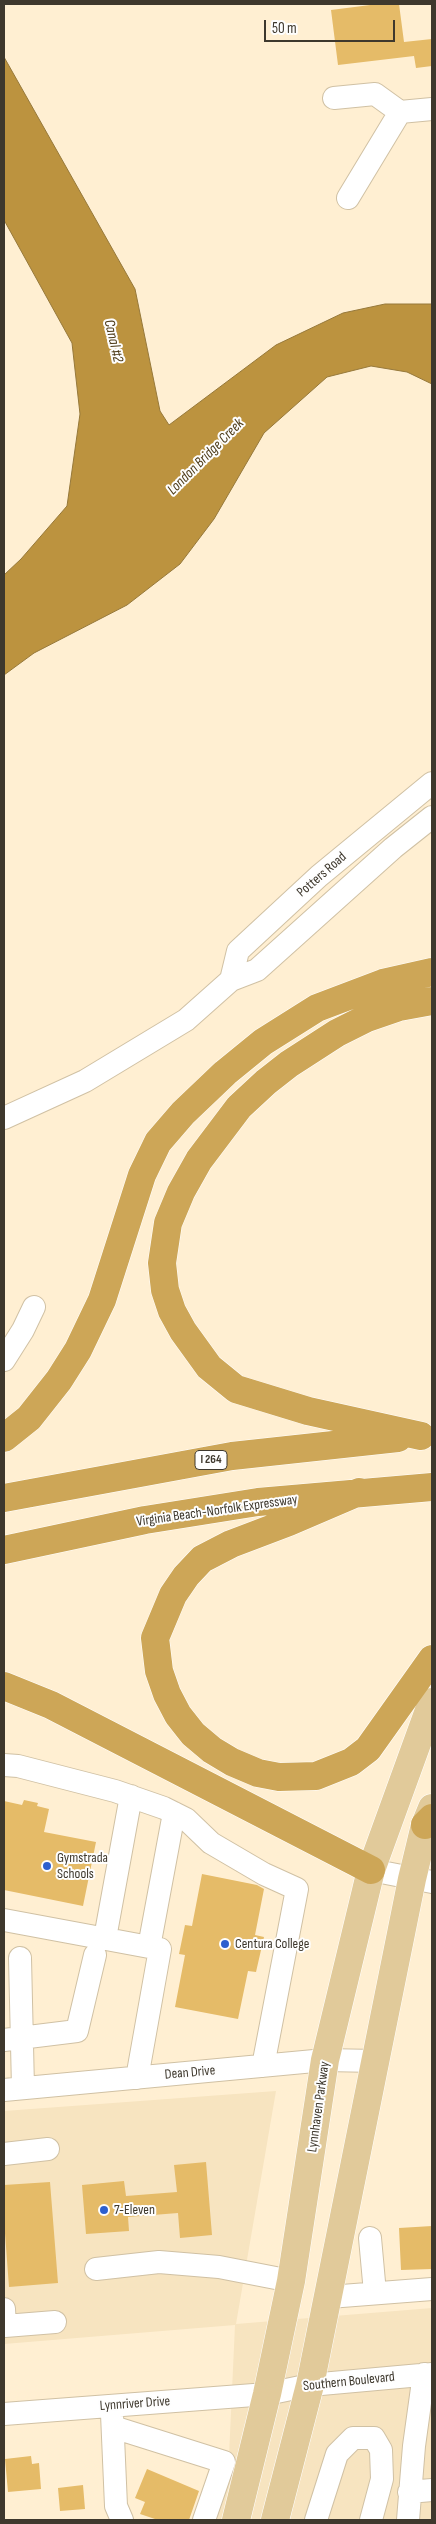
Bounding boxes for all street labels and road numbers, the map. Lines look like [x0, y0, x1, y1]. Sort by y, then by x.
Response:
street label: Potters Road [294, 849, 350, 901]
road number: I 264 [195, 1450, 227, 1470]
street label: Virginia Beach-Norfolk Expressway [135, 1491, 299, 1531]
street label: Lynnhaven Parkway [304, 2060, 334, 2154]
street label: Dean Drive [164, 2062, 216, 2084]
street label: Southern Boulevard [302, 2369, 396, 2395]
street label: Lynnriver Drive [99, 2393, 171, 2415]

